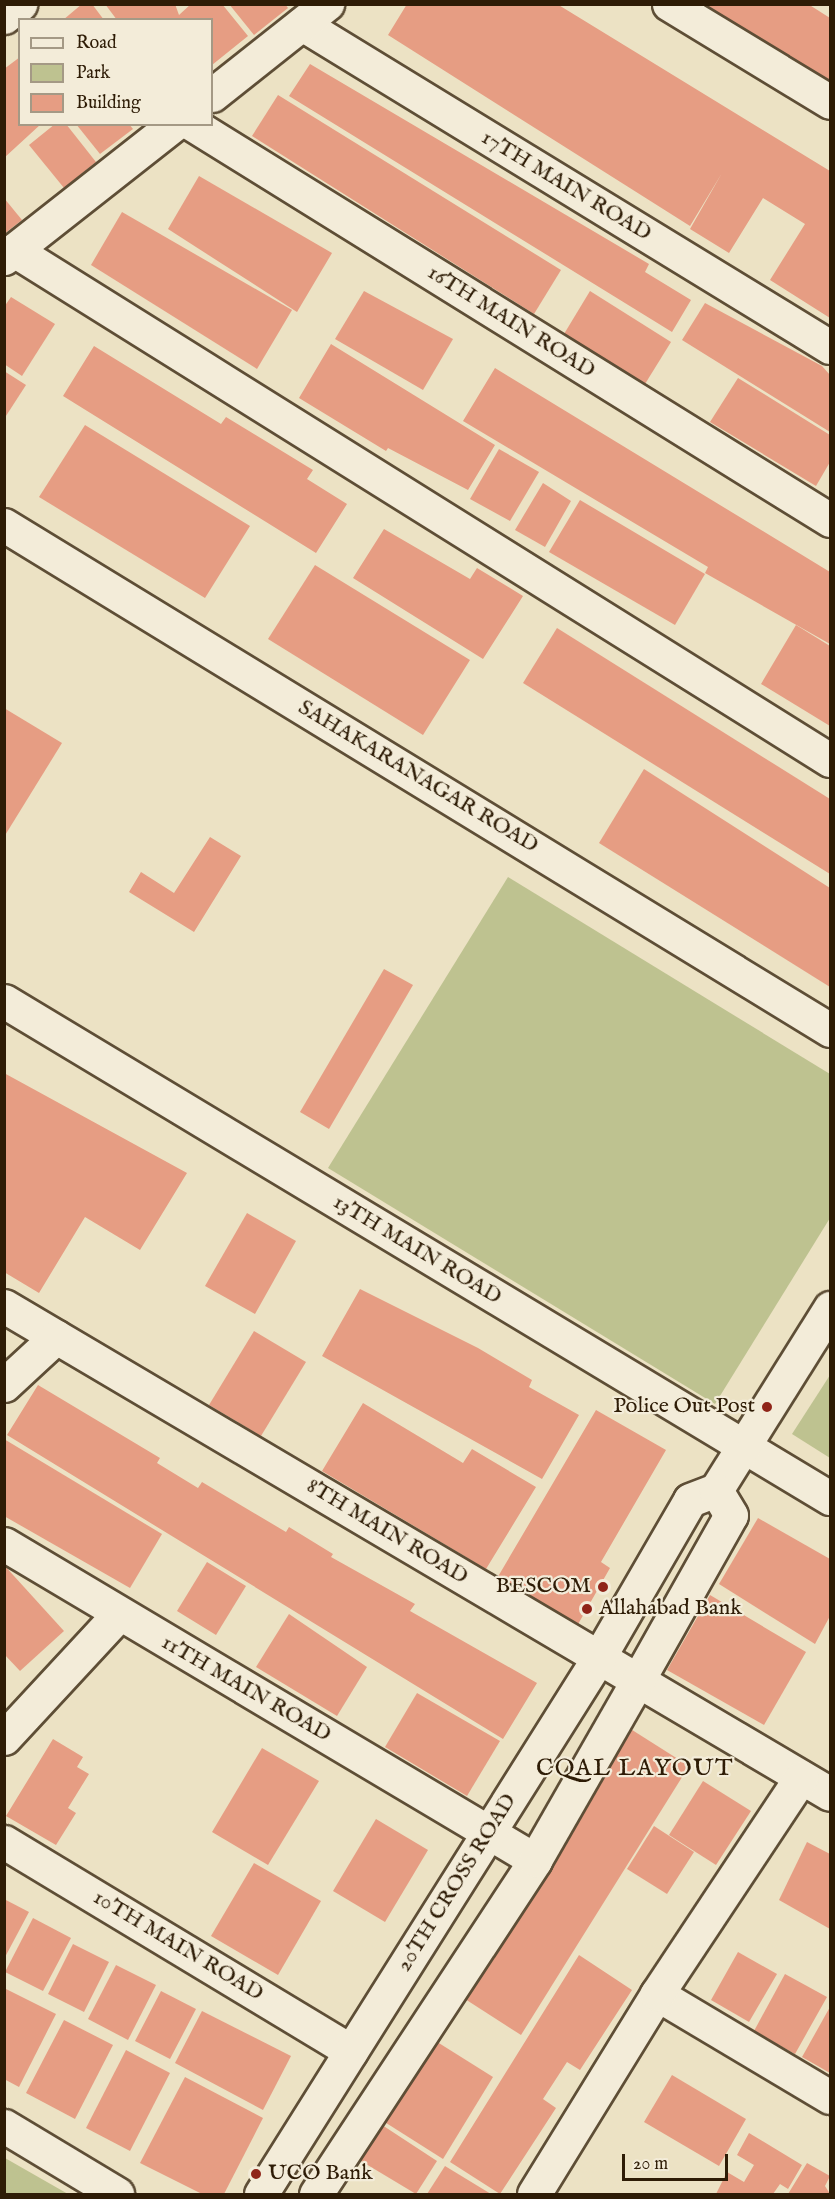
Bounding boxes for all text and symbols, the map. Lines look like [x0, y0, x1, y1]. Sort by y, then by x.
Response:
legend [18, 18, 213, 126]
text: Road [76, 32, 117, 55]
text: Park [76, 62, 110, 85]
text: Building [76, 92, 141, 115]
street label: 17TH MAIN ROAD [476, 125, 656, 247]
street label: 16TH MAIN ROAD [422, 260, 600, 384]
street label: SAHAKARANAGAR ROAD [293, 695, 543, 859]
street label: 13TH MAIN ROAD [328, 1189, 506, 1311]
place label: Police Out Post [613, 1394, 755, 1420]
marker: Police Out Post [760, 1400, 774, 1414]
street label: 8TH MAIN ROAD [301, 1473, 473, 1591]
place label: BESCOM [495, 1574, 591, 1600]
marker: BESCOM [596, 1580, 610, 1594]
place label: Allahabad Bank [599, 1596, 742, 1622]
marker: Allahabad Bank [580, 1602, 594, 1616]
street label: 11TH MAIN ROAD [156, 1630, 336, 1748]
district label: CQAL LAYOUT [536, 1755, 734, 1783]
street label: 20TH CROSS ROAD [391, 1789, 523, 1977]
street label: 10TH MAIN ROAD [88, 1885, 268, 2007]
scale bar [625, 2142, 732, 2180]
text: 20 m [633, 2153, 668, 2176]
place label: UCO Bank [268, 2161, 373, 2187]
marker: UCO Bank [249, 2167, 263, 2181]

